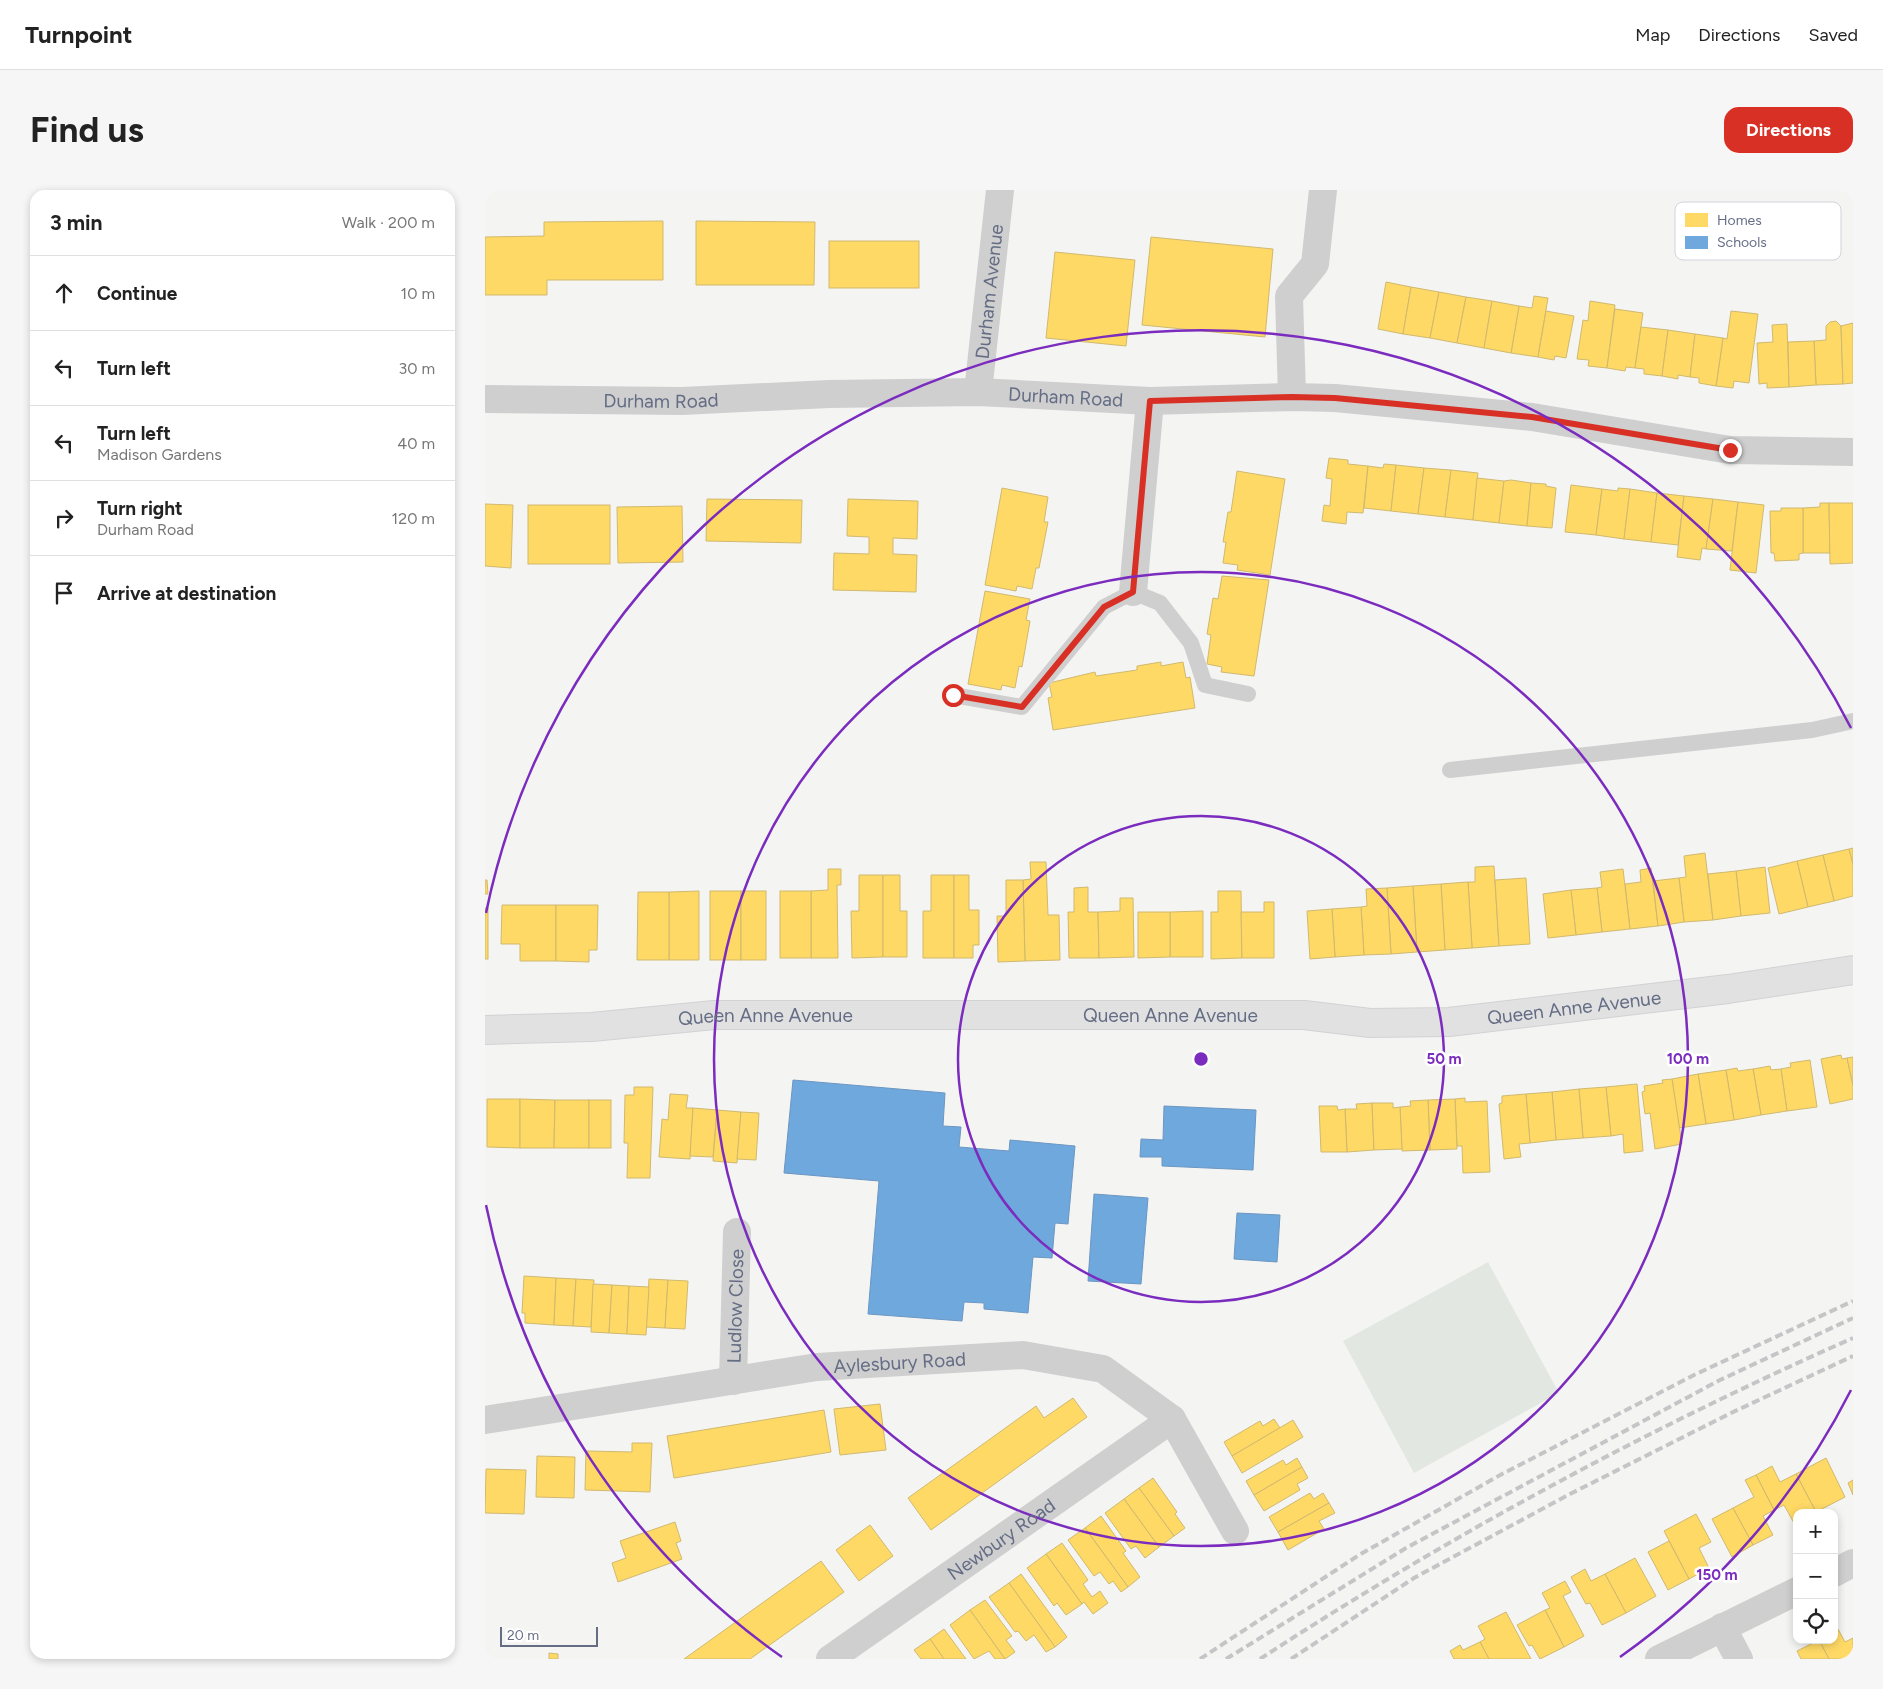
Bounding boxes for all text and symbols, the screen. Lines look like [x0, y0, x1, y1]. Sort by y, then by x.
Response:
text: Turnpoint [25, 20, 132, 49]
text: Map [1635, 24, 1670, 46]
text: Directions [1698, 24, 1780, 46]
text: Saved [1808, 24, 1858, 46]
button: Directions [1724, 107, 1853, 153]
text: Find us [30, 109, 144, 151]
legend [1675, 202, 1841, 260]
text: 3 min [50, 210, 102, 235]
text: Homes [1717, 212, 1762, 229]
text: Walk · 200 m [342, 213, 435, 232]
street label: Durham Avenue [971, 223, 1008, 360]
text: Schools [1717, 234, 1767, 251]
icon: ahead [50, 279, 78, 307]
text: Continue [97, 282, 177, 305]
text: 10 m [401, 284, 435, 303]
icon: left [50, 354, 78, 382]
text: Turn left [97, 357, 171, 380]
text: 30 m [398, 359, 435, 378]
street label: Durham Road [1008, 383, 1124, 412]
street label: Durham Road [603, 388, 719, 413]
text: Turn left [97, 422, 171, 445]
icon: left [50, 429, 78, 457]
text: 40 m [397, 434, 435, 453]
route end [1719, 439, 1742, 462]
text: Madison Gardens [97, 445, 222, 464]
text: Turn right [97, 497, 183, 520]
icon: right [50, 504, 78, 532]
text: 120 m [392, 509, 435, 528]
text: Durham Road [97, 520, 194, 539]
icon: arrive [50, 579, 78, 607]
text: Arrive at destination [97, 582, 276, 605]
route start [942, 684, 965, 707]
street label: Queen Anne Avenue [1486, 986, 1662, 1029]
street label: Queen Anne Avenue [677, 1004, 853, 1030]
street label: Queen Anne Avenue [1083, 1004, 1258, 1027]
centre of rings [1192, 1050, 1210, 1068]
text: 50 m [1426, 1050, 1462, 1068]
text: 100 m [1667, 1050, 1709, 1068]
street label: Ludlow Close [722, 1249, 749, 1364]
street label: Aylesbury Road [833, 1347, 967, 1378]
street label: Newbury Road [943, 1494, 1060, 1585]
map controls [1793, 1509, 1838, 1644]
button: + [1793, 1509, 1838, 1554]
button: − [1793, 1554, 1838, 1599]
text: 150 m [1696, 1566, 1738, 1584]
button: locate [1793, 1599, 1838, 1644]
scale bar [500, 1624, 597, 1647]
text: 20 m [507, 1627, 539, 1644]

